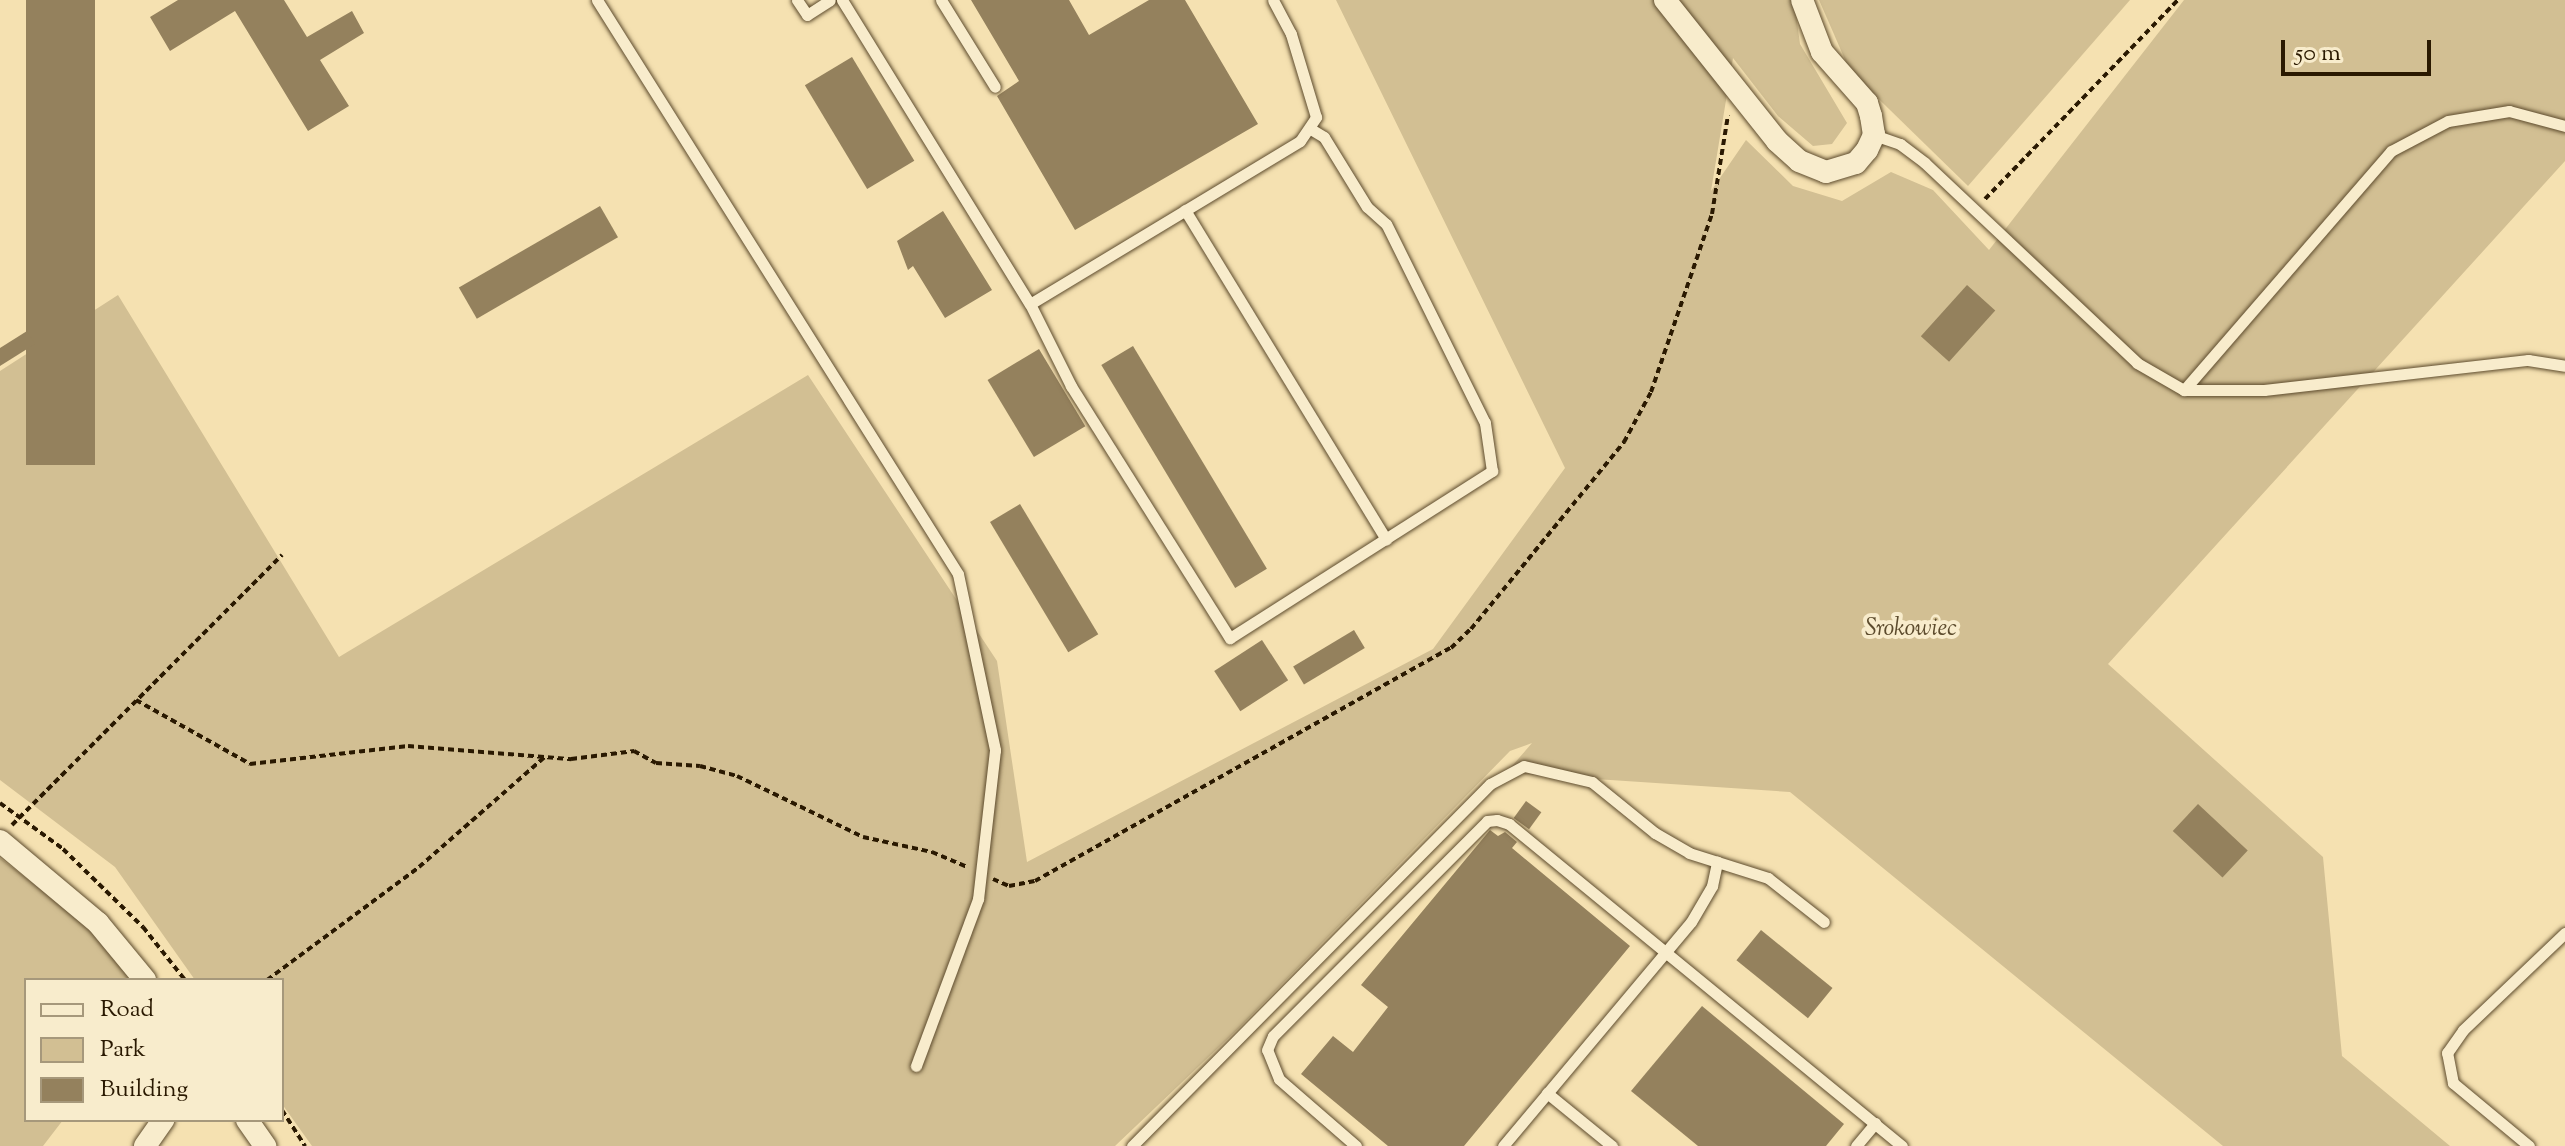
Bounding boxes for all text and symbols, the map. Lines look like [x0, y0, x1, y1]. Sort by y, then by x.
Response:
scale bar [2285, 24, 2435, 74]
text: 50 m [2295, 37, 2341, 71]
park label: Srokowiec [1865, 616, 1957, 644]
legend [24, 978, 284, 1122]
text: Road [100, 993, 154, 1027]
text: Park [100, 1033, 146, 1067]
text: Building [100, 1073, 188, 1107]

